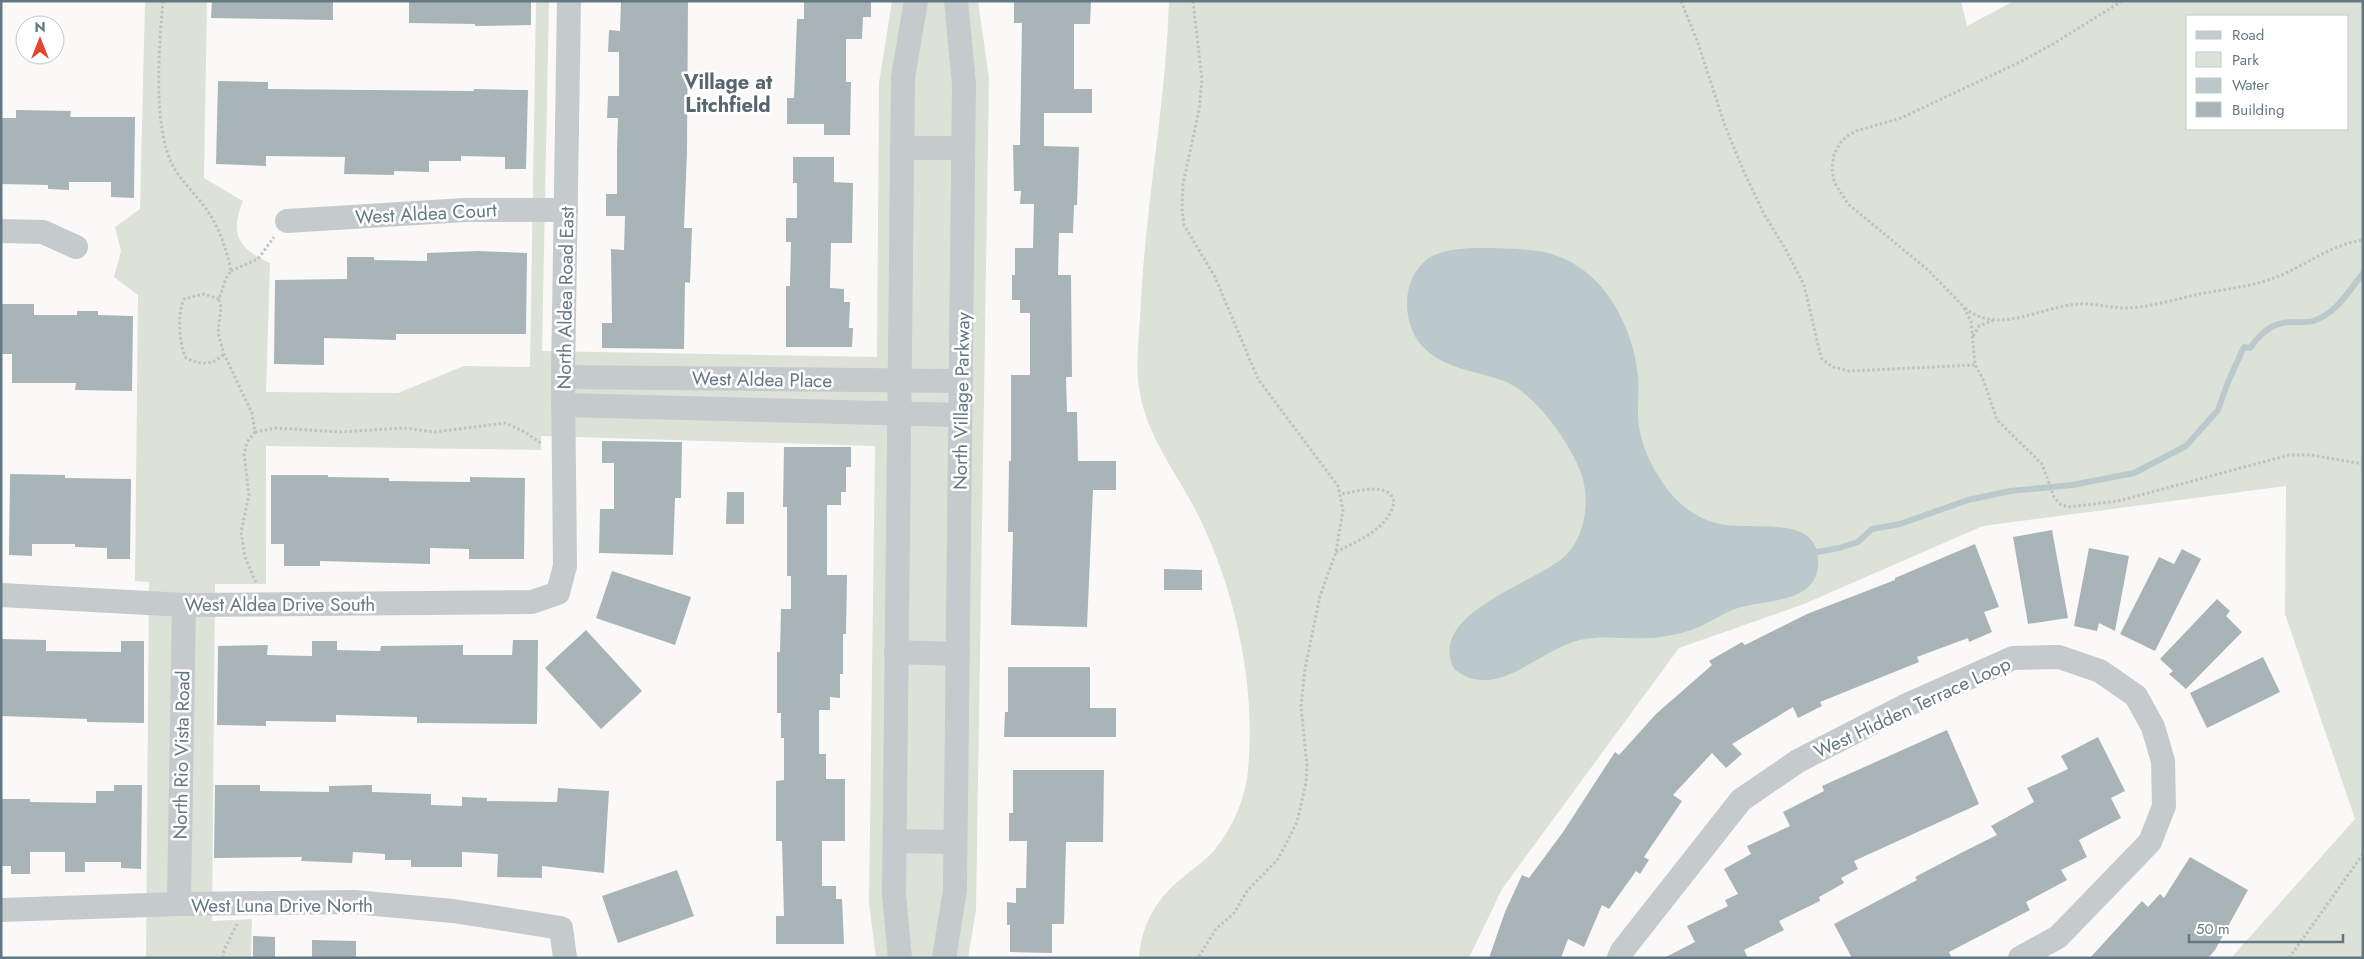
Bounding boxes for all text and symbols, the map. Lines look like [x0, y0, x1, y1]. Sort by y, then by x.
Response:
north arrow [15, 15, 65, 65]
legend [2186, 15, 2349, 130]
text: N [34, 17, 46, 37]
text: Road [2232, 24, 2264, 46]
text: Park [2232, 49, 2259, 71]
district label: Village at Litchfield [683, 68, 773, 120]
text: Water [2232, 74, 2270, 96]
text: Building [2232, 99, 2284, 121]
street label: West Aldea Court [355, 196, 498, 231]
street label: North Aldea Road East [550, 206, 581, 390]
street label: North Village Parkway [946, 311, 977, 490]
street label: West Aldea Place [692, 365, 832, 394]
street label: West Aldea Drive South [185, 591, 375, 618]
street label: West Hidden Terrace Loop [1809, 650, 2015, 765]
street label: North Rio Vista Road [167, 670, 196, 840]
street label: West Luna Drive North [191, 892, 373, 919]
scale bar [2189, 912, 2343, 944]
text: 50 m [2196, 918, 2230, 940]

